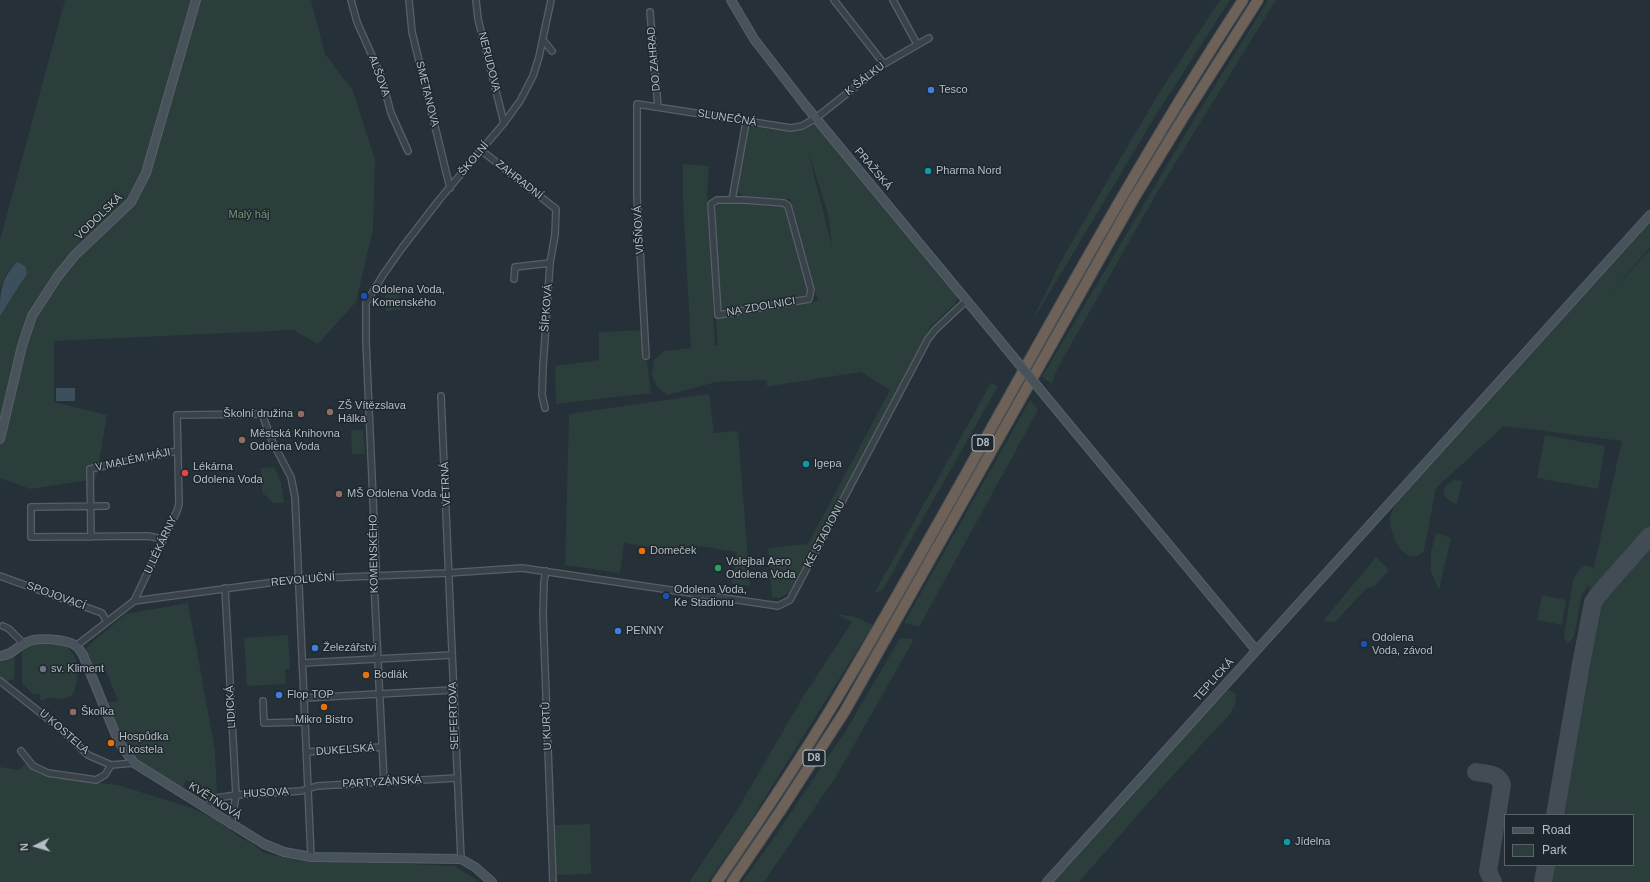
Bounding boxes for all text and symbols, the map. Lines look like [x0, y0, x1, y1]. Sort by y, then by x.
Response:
street label: DO ZAHRAD [645, 26, 663, 92]
street label: NERUDOVA [475, 31, 503, 93]
street label: ALŠOVA [365, 53, 393, 99]
street label: K ŠÁLKU [843, 59, 887, 99]
street label: SMETANOVA [412, 60, 442, 128]
place label: Tesco [939, 83, 968, 97]
marker: Tesco [926, 85, 936, 95]
street label: SLUNEČNÁ [696, 107, 758, 129]
street label: ŠKOLNÍ [456, 139, 492, 179]
street label: PRAŽSKÁ [851, 145, 895, 193]
street label: ZAHRADNÍ [493, 157, 545, 203]
place label: Pharma Nord [936, 164, 1001, 178]
marker: Pharma Nord [923, 166, 933, 176]
street label: VODOLSKÁ [73, 191, 125, 243]
street label: VIŠŇOVÁ [631, 205, 647, 255]
park label: Malý háj [229, 208, 269, 222]
place label: Odolena Voda, Komenského [372, 283, 445, 309]
street label: ŠÍPKOVÁ [539, 283, 555, 333]
marker: Odolena Voda, Komenského [359, 291, 369, 301]
street label: NA ZDOLNICI [726, 294, 796, 320]
place label: ZŠ Vítězslava Hálka [338, 399, 406, 425]
place label: Školní družina [223, 407, 293, 421]
marker: ZŠ Vítězslava Hálka [325, 407, 335, 417]
marker: Školní družina [296, 409, 306, 419]
place label: Městská Knihovna Odolena Voda [250, 427, 340, 453]
marker: Městská Knihovna Odolena Voda [237, 435, 247, 445]
road number: D8 [972, 435, 994, 451]
street label: V MALÉM HÁJI [94, 446, 172, 474]
place label: Igepa [814, 457, 842, 471]
marker: Igepa [801, 459, 811, 469]
place label: Lékárna Odolena Voda [193, 460, 263, 486]
street label: VĚTRNÁ [438, 461, 454, 507]
marker: Lékárna Odolena Voda [180, 468, 190, 478]
place label: MŠ Odolena Voda [347, 487, 436, 501]
marker: MŠ Odolena Voda [334, 489, 344, 499]
street label: KE STADIONU [802, 498, 848, 570]
street label: U LÉKÁRNY [142, 514, 180, 576]
street label: KOMENSKÉHO [367, 514, 381, 594]
place label: Domeček [650, 544, 696, 558]
marker: Domeček [637, 546, 647, 556]
place label: Volejbal Aero Odolena Voda [726, 555, 796, 581]
marker: Volejbal Aero Odolena Voda [713, 563, 723, 573]
street label: REVOLUČNÍ [270, 571, 336, 589]
street label: SPOJOVACÍ [25, 579, 87, 613]
place label: Odolena Voda, Ke Stadionu [674, 583, 747, 609]
marker: Odolena Voda, Ke Stadionu [661, 591, 671, 601]
place label: PENNY [626, 624, 664, 638]
marker: PENNY [613, 626, 623, 636]
place label: Odolena Voda, závod [1372, 631, 1433, 657]
marker: Odolena Voda, závod [1359, 639, 1369, 649]
place label: Železářství [323, 641, 377, 655]
marker: Železářství [310, 643, 320, 653]
street label: TEPLICKÁ [1191, 656, 1237, 704]
place label: sv. Kliment [51, 662, 104, 676]
marker: sv. Kliment [38, 664, 48, 674]
place label: Bodlák [374, 668, 408, 682]
marker: Bodlák [361, 670, 371, 680]
street label: SEIFERTOVA [446, 682, 462, 750]
street label: LIDICKÁ [223, 685, 239, 729]
place label: Flop TOP [287, 688, 334, 702]
marker: Flop TOP [274, 690, 284, 700]
street label: U KURTŮ [540, 701, 554, 751]
marker: Mikro Bistro [319, 702, 329, 712]
place label: Školka [81, 705, 114, 719]
street label: U KOSTELA [36, 707, 92, 757]
marker: Školka [68, 707, 78, 717]
place label: Mikro Bistro [295, 713, 353, 727]
place label: Hospůdka u kostela [119, 730, 169, 756]
marker: Hospůdka u kostela [106, 738, 116, 748]
street label: DUKELSKÁ [315, 741, 375, 759]
road number: D8 [803, 750, 825, 766]
street label: PARTYZÁNSKÁ [342, 773, 422, 791]
street label: KVĚTNOVÁ [186, 780, 244, 822]
street label: HUSOVA [243, 785, 289, 801]
legend [1504, 814, 1634, 866]
text: Road [1542, 823, 1571, 837]
north arrow [16, 826, 56, 866]
place label: Jídelna [1295, 835, 1330, 849]
marker: Jídelna [1282, 837, 1292, 847]
text: N [18, 843, 30, 852]
text: Park [1542, 843, 1567, 857]

